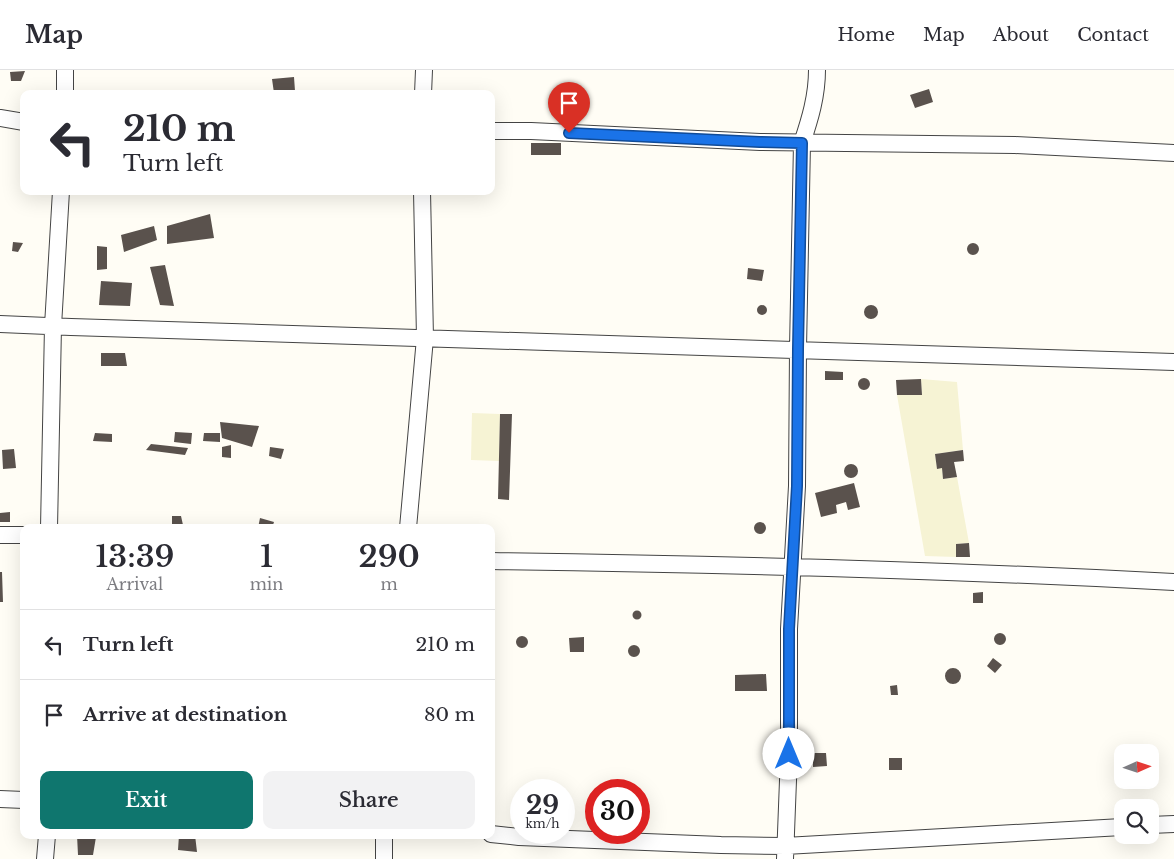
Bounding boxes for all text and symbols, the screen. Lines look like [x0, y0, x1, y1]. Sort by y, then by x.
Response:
text: Map [25, 20, 83, 49]
text: Home [837, 24, 895, 46]
text: Map [923, 24, 965, 46]
text: About [993, 24, 1049, 46]
text: Contact [1077, 24, 1149, 46]
pin [548, 82, 590, 133]
icon: arrive [555, 89, 583, 117]
text: 210 m [123, 107, 236, 150]
icon: left [40, 110, 105, 175]
text: Turn left [123, 150, 223, 177]
text: 13:39 [95, 538, 175, 575]
text: 1 [260, 538, 273, 575]
text: 290 [358, 538, 420, 575]
text: Arrival [107, 574, 163, 594]
text: min [250, 574, 283, 594]
text: m [381, 574, 398, 594]
icon: left [40, 631, 68, 659]
text: Turn left [83, 633, 174, 656]
text: 210 m [415, 633, 475, 656]
icon: arrive [40, 701, 68, 729]
text: Arrive at destination [83, 703, 287, 726]
text: 80 m [424, 703, 475, 726]
position arrow [762, 727, 814, 779]
north arrow [1114, 744, 1159, 789]
map controls [1114, 744, 1159, 844]
button: Exit [40, 771, 253, 829]
button: Share [263, 771, 475, 829]
speed limit sign: 30 [585, 779, 650, 844]
text: 29 [526, 790, 559, 821]
button: search [1114, 799, 1159, 844]
text: km/h [525, 816, 560, 831]

